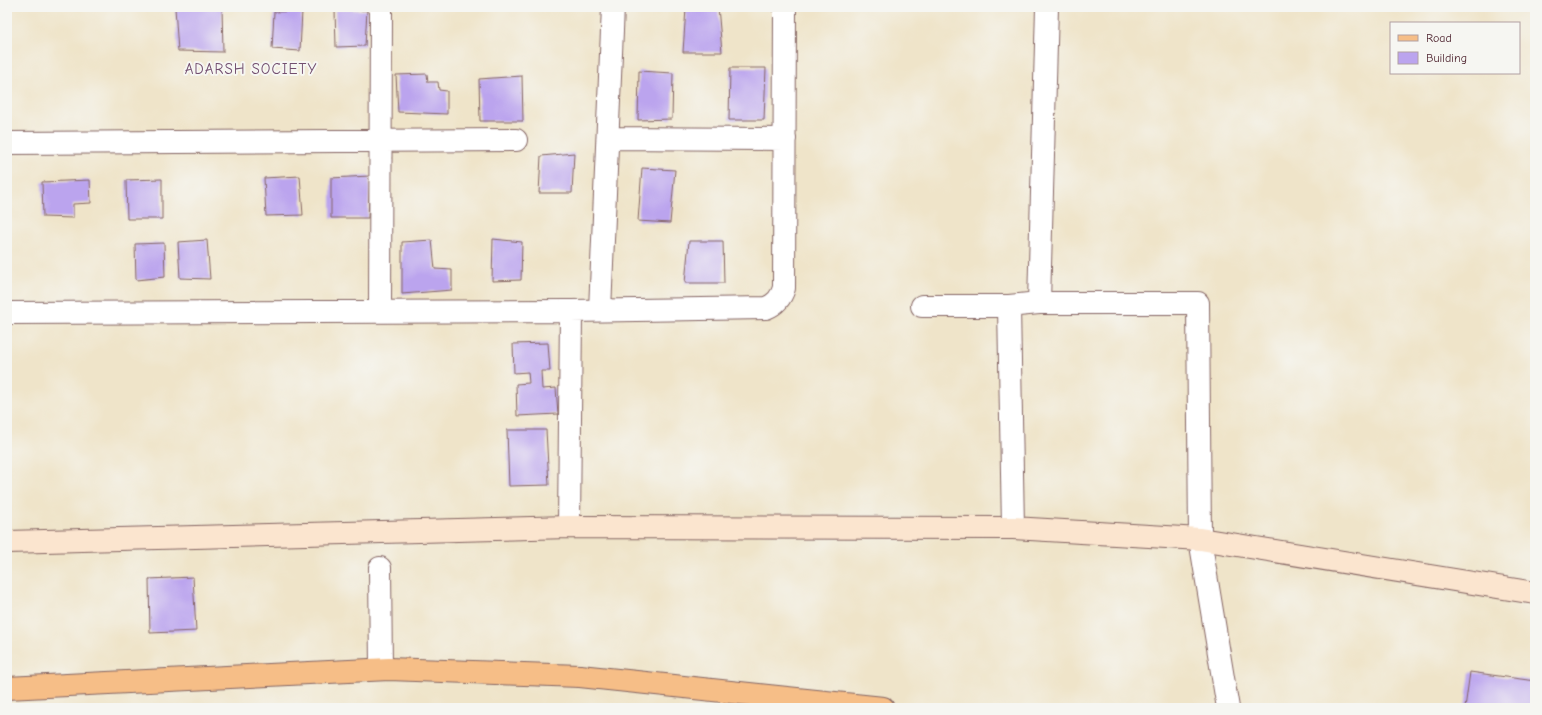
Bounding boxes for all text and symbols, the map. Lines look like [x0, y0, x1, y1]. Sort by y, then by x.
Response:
legend [1390, 22, 1520, 74]
text: Road [1426, 31, 1452, 45]
text: Building [1426, 51, 1467, 65]
district label: ADARSH SOCIETY [185, 60, 317, 78]

